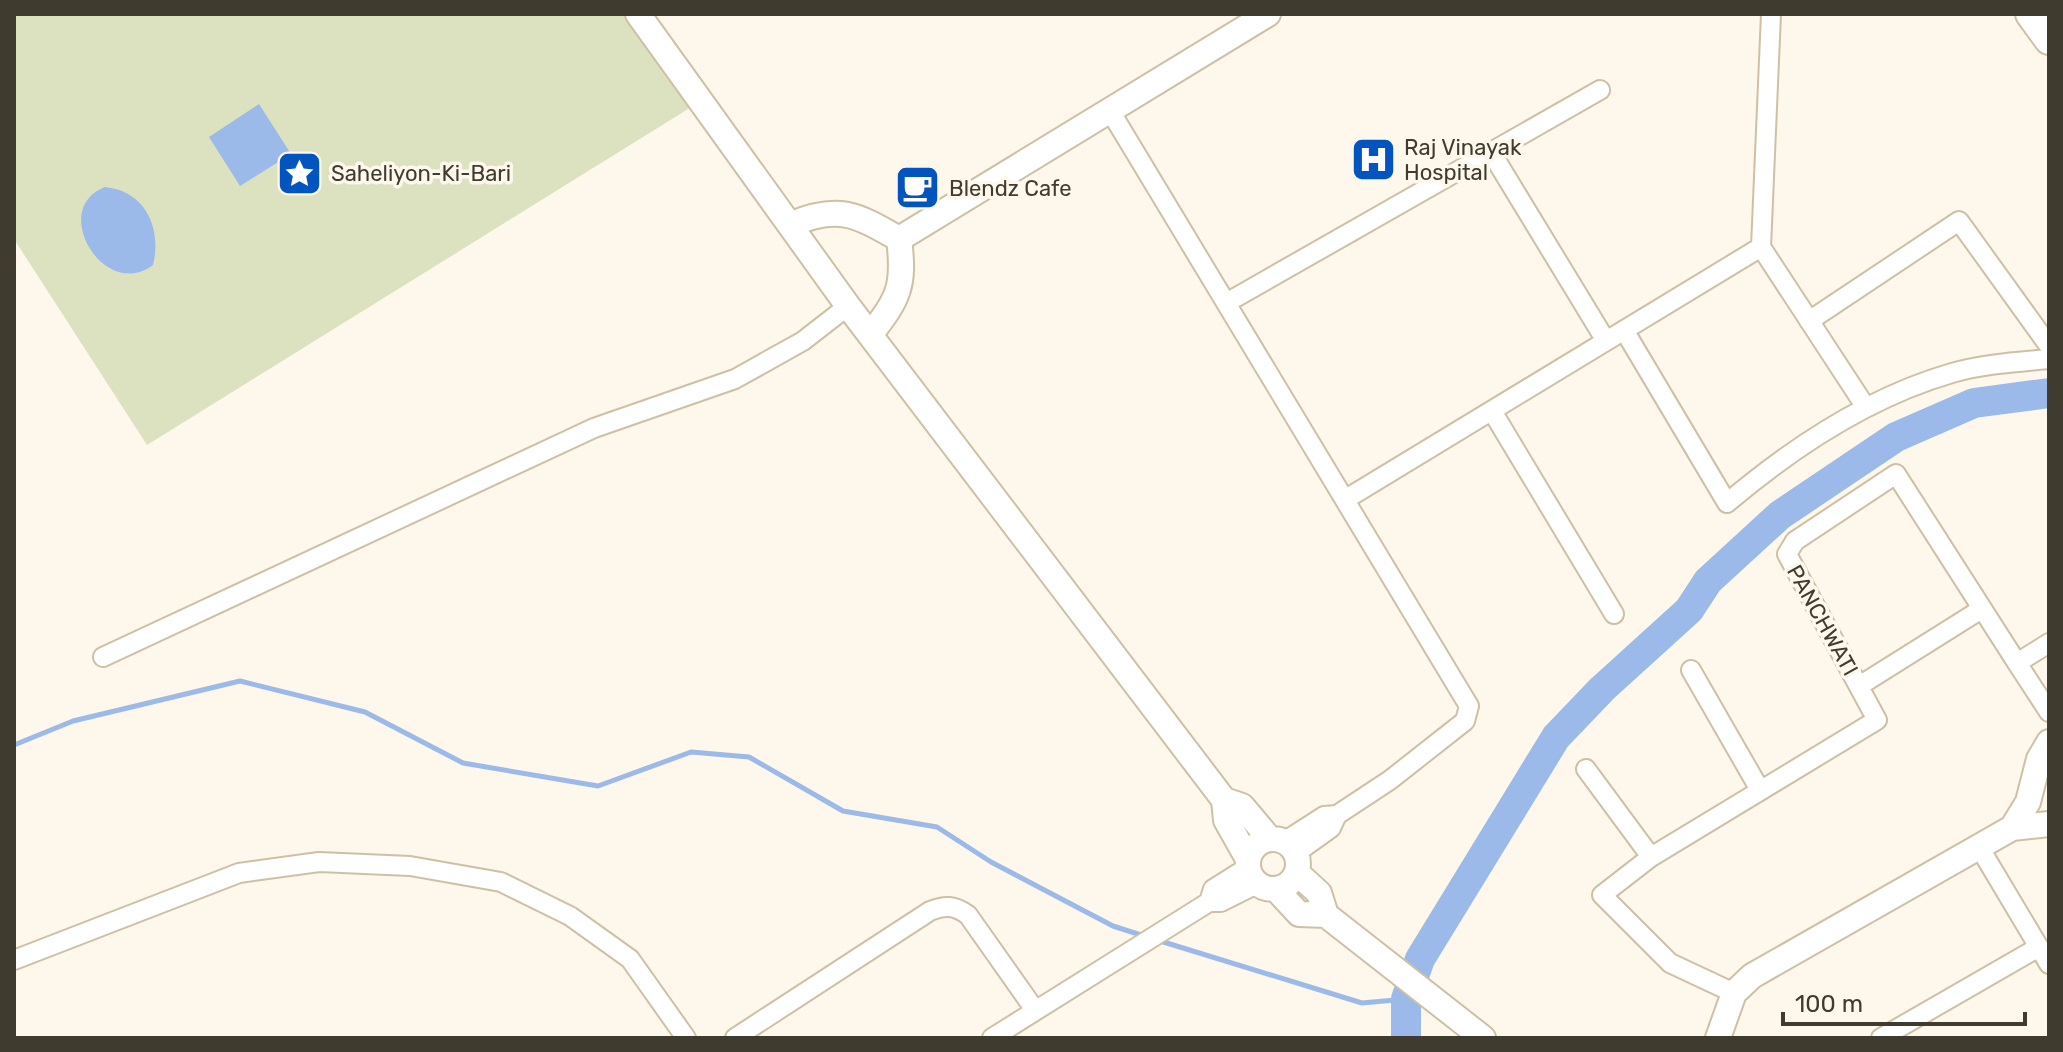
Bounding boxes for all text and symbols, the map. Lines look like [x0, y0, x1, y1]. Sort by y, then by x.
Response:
place label: Raj Vinayak Hospital [1404, 134, 1522, 186]
hospital icon: Raj Vinayak Hospital [1349, 136, 1397, 184]
place icon: Saheliyon-Ki-Bari [276, 149, 324, 197]
place label: Saheliyon-Ki-Bari [331, 160, 511, 187]
cafe icon: Blendz Cafe [894, 164, 942, 212]
place label: Blendz Cafe [949, 175, 1072, 202]
street label: PANCHWATI [1781, 560, 1864, 680]
scale bar [1783, 976, 2025, 1026]
text: 100 m [1795, 990, 1863, 1018]

